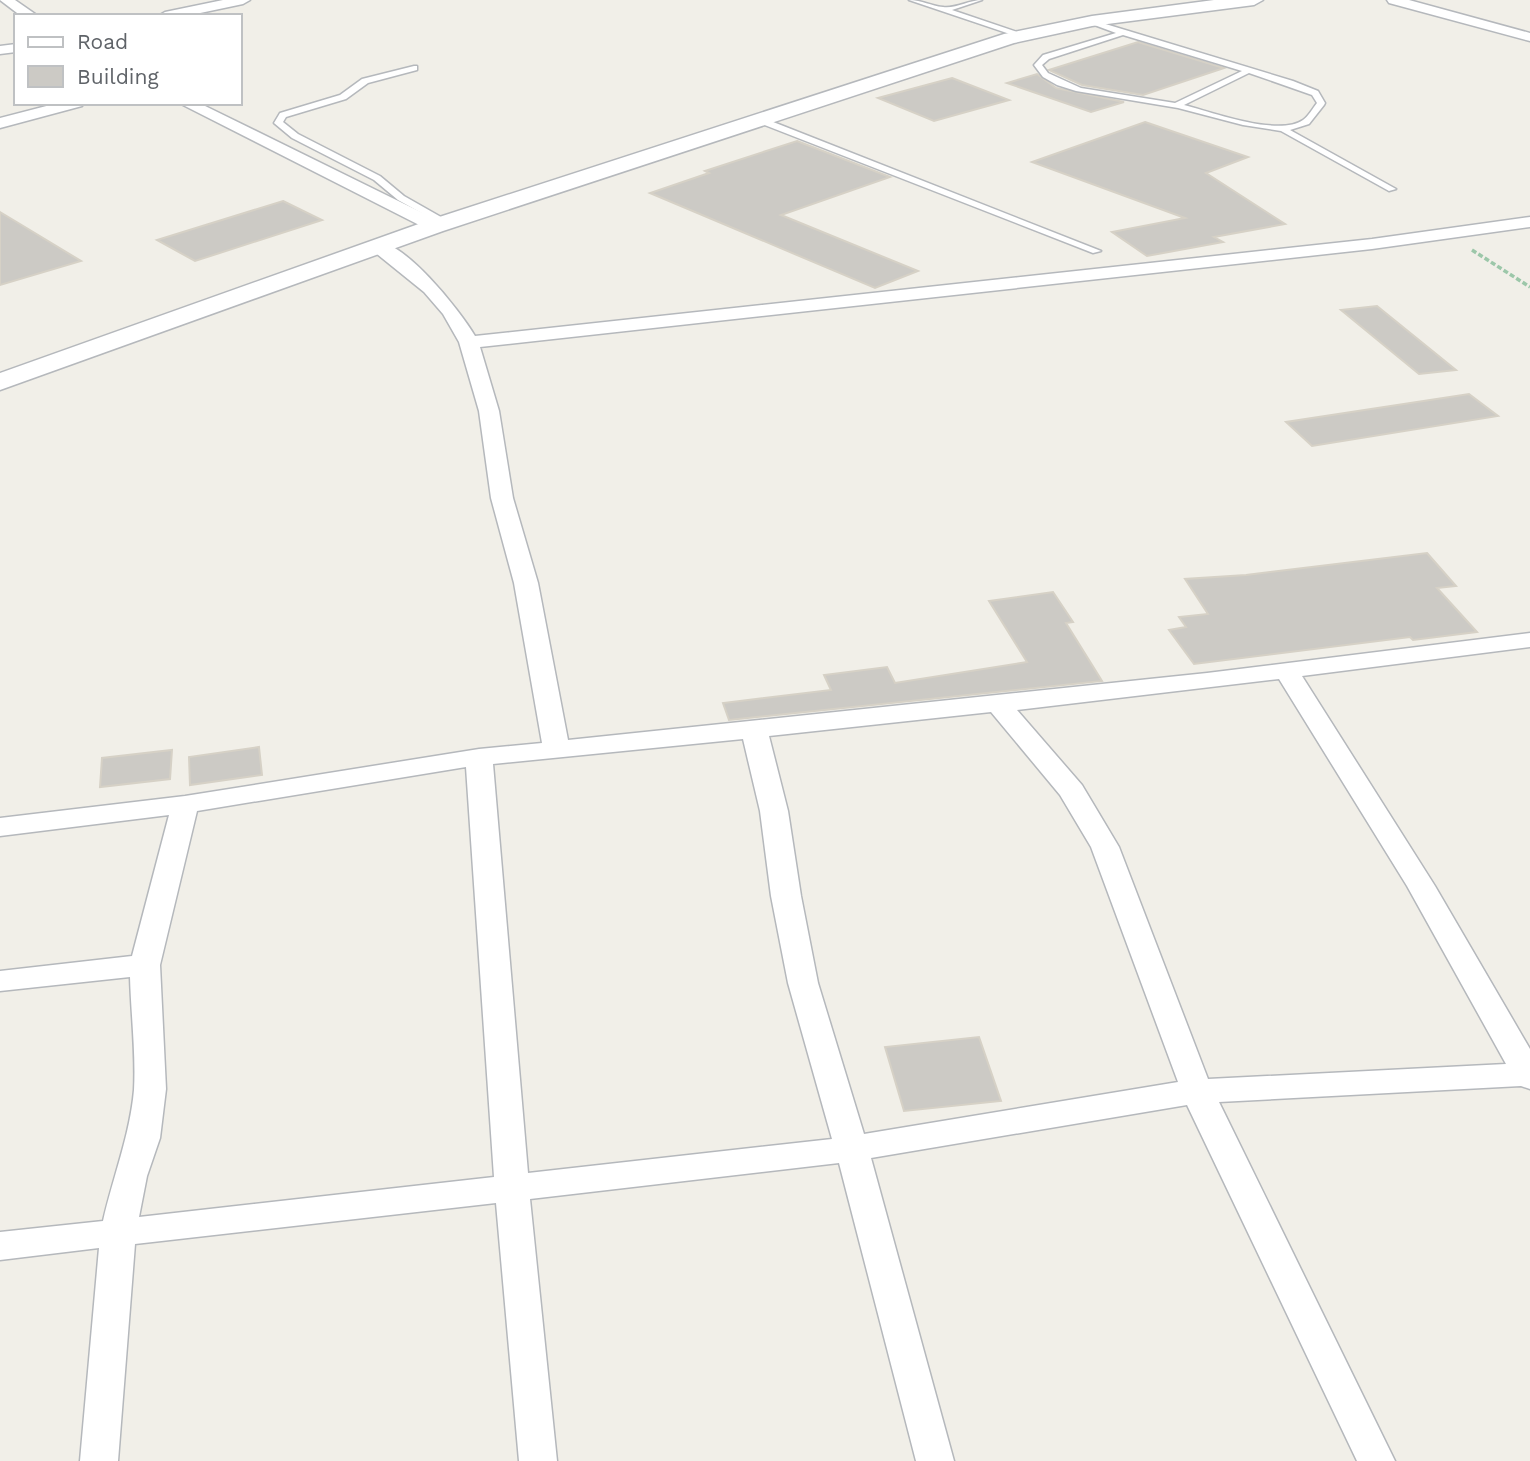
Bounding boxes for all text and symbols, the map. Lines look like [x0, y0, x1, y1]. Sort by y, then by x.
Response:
legend [14, 14, 242, 105]
text: Road [77, 29, 128, 54]
text: Building [77, 64, 159, 89]

